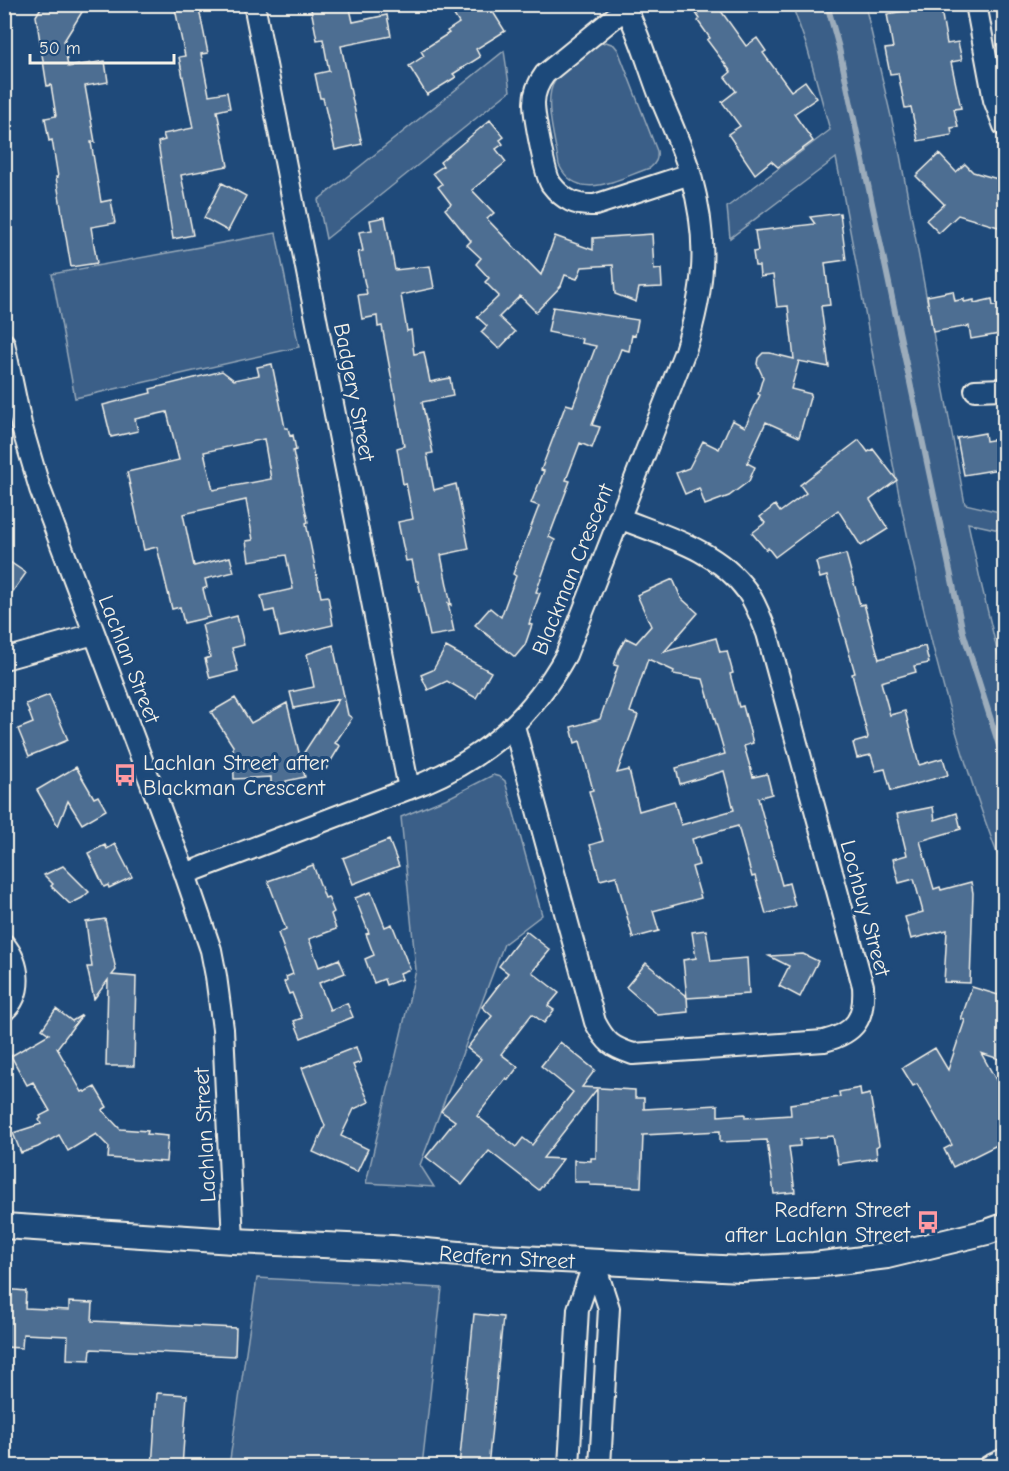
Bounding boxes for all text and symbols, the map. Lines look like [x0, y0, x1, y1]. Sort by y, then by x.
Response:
scale bar [30, 27, 174, 65]
text: 50 m [39, 38, 81, 59]
street label: Badgery Street [328, 321, 380, 464]
street label: Blackman Crescent [527, 479, 619, 659]
street label: Lachlan Street [93, 592, 166, 728]
place label: Lachlan Street after Blackman Crescent [143, 750, 329, 801]
bus stop icon: Lachlan Street after Blackman Crescent [112, 762, 138, 788]
street label: Lochbuy Street [834, 837, 896, 980]
street label: Lachlan Street [188, 1066, 222, 1203]
place label: Redfern Street after Lachlan Street [725, 1197, 911, 1248]
bus stop icon: Redfern Street after Lachlan Street [915, 1209, 941, 1235]
street label: Redfern Street [438, 1240, 576, 1275]

